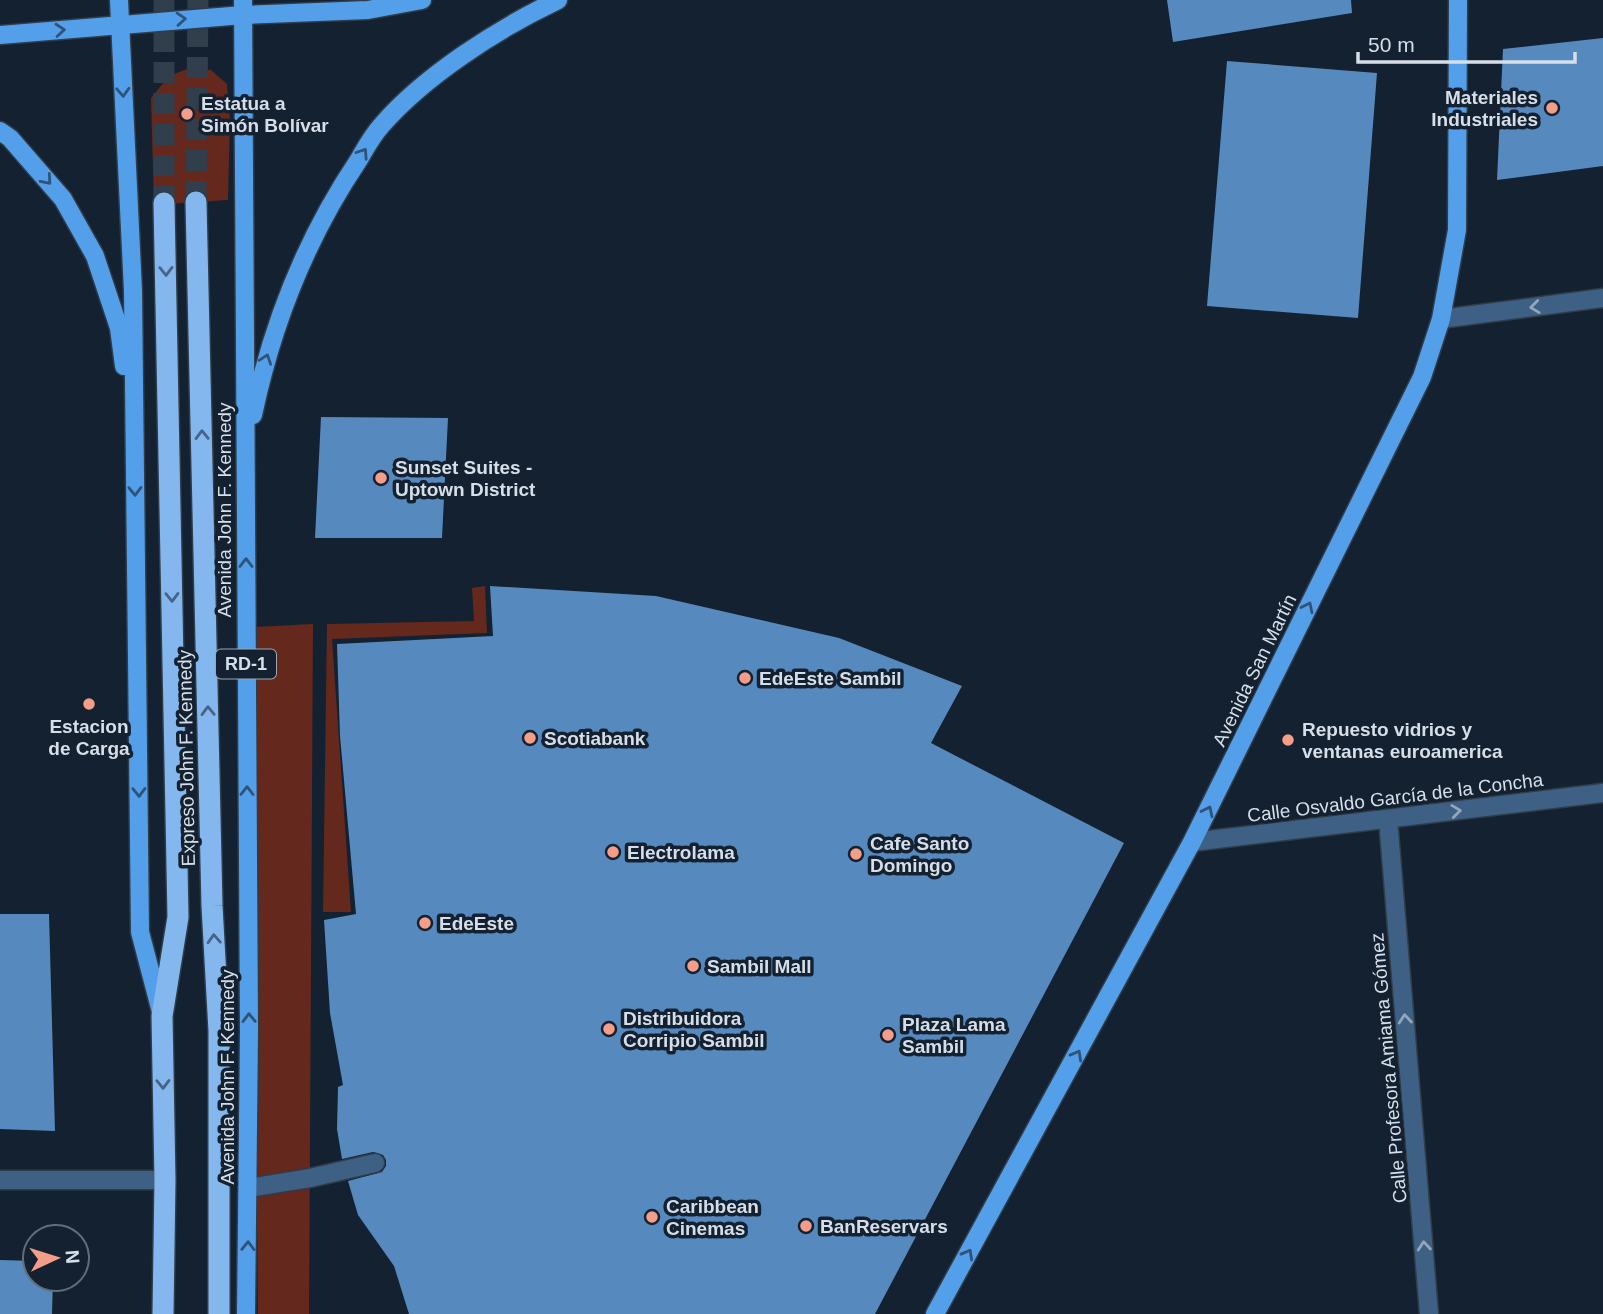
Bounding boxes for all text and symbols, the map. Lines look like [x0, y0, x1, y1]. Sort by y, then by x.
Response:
one-way arrow [176, 12, 187, 27]
scale bar [1358, 21, 1575, 65]
one-way arrow [55, 23, 66, 38]
text: 50 m [1368, 33, 1415, 56]
one-way arrow [115, 87, 130, 98]
place label: Materiales Industriales [1431, 87, 1538, 130]
place label: Estatua a Simón Bolívar [201, 93, 329, 136]
marker: Materiales Industriales [1544, 100, 1560, 116]
marker: Estatua a Simón Bolívar [179, 106, 195, 122]
one-way arrow [354, 148, 367, 161]
one-way arrow [39, 172, 51, 185]
one-way arrow [158, 266, 173, 277]
one-way arrow [1529, 299, 1541, 314]
one-way arrow [258, 353, 272, 365]
street label: Avenida John F. Kennedy [214, 402, 235, 618]
one-way arrow [194, 429, 209, 440]
place label: Sunset Suites - Uptown District [395, 457, 536, 500]
marker: Sunset Suites - Uptown District [373, 470, 389, 486]
one-way arrow [127, 486, 143, 497]
one-way arrow [238, 558, 254, 568]
street label: Avenida San Martín [1209, 591, 1300, 750]
one-way arrow [164, 592, 179, 603]
one-way arrow [1300, 602, 1314, 614]
street label: Expreso John F. Kennedy [174, 649, 199, 866]
road number: RD-1 [216, 650, 276, 678]
place label: EdeEste Sambil [759, 668, 902, 689]
marker: EdeEste Sambil [737, 670, 753, 686]
marker: Estacion de Carga [81, 696, 97, 712]
one-way arrow [200, 706, 216, 716]
place label: Estacion de Carga [48, 716, 130, 759]
place label: Repuesto vidrios y ventanas euroamerica [1302, 719, 1503, 762]
place label: Scotiabank [544, 728, 646, 749]
marker: Scotiabank [522, 730, 538, 746]
marker: Repuesto vidrios y ventanas euroamerica [1280, 732, 1296, 748]
street label: Calle Osvaldo García de la Concha [1246, 769, 1545, 826]
one-way arrow [239, 785, 255, 796]
one-way arrow [131, 787, 147, 798]
one-way arrow [1450, 803, 1462, 818]
one-way arrow [1199, 806, 1213, 818]
place label: Cafe Santo Domingo [870, 833, 969, 876]
place label: Electrolama [627, 842, 735, 863]
marker: Electrolama [605, 844, 621, 860]
marker: Cafe Santo Domingo [848, 846, 864, 862]
place label: EdeEste [439, 913, 514, 934]
marker: EdeEste [417, 915, 433, 931]
street label: Calle Profesora Amiama Gómez [1366, 932, 1411, 1204]
one-way arrow [207, 933, 222, 944]
place label: Sambil Mall [707, 956, 812, 977]
marker: Sambil Mall [685, 958, 701, 974]
street label: Avenida John F. Kennedy [217, 969, 238, 1185]
place label: Distribuidora Corripio Sambil [623, 1008, 764, 1051]
one-way arrow [241, 1013, 256, 1024]
one-way arrow [1398, 1013, 1413, 1024]
place label: Plaza Lama Sambil [902, 1014, 1006, 1057]
marker: Distribuidora Corripio Sambil [601, 1021, 617, 1037]
marker: Plaza Lama Sambil [880, 1027, 896, 1043]
one-way arrow [1069, 1049, 1082, 1062]
one-way arrow [155, 1079, 171, 1090]
place label: Caribbean Cinemas [666, 1196, 759, 1239]
marker: Caribbean Cinemas [644, 1209, 660, 1225]
place label: BanReservars [820, 1216, 948, 1237]
marker: BanReservars [798, 1218, 814, 1234]
north arrow [21, 1223, 91, 1293]
one-way arrow [240, 1240, 255, 1251]
one-way arrow [1417, 1240, 1432, 1251]
text: N [62, 1249, 83, 1264]
one-way arrow [960, 1249, 973, 1262]

